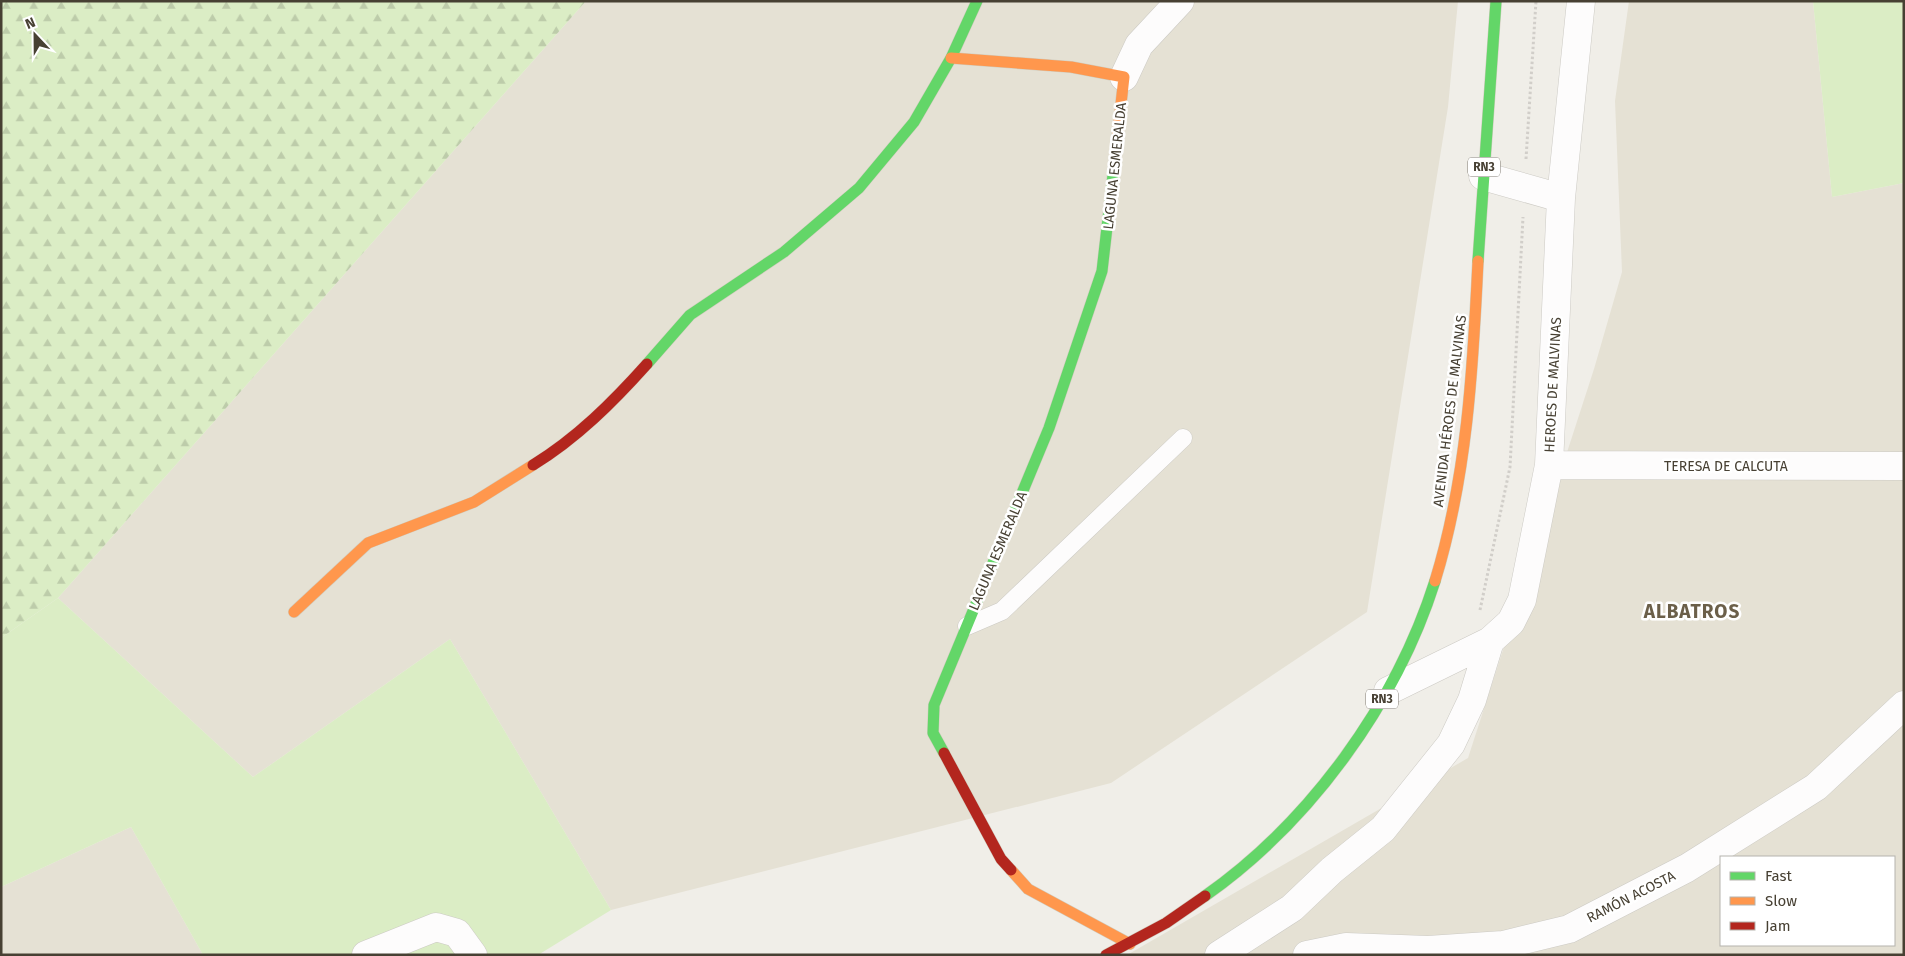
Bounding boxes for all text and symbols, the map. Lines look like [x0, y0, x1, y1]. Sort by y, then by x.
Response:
north arrow [10, 10, 60, 60]
text: N [23, 14, 38, 33]
street label: LAGUNA ESMERALDA [1100, 102, 1130, 230]
road number: RN3 [1468, 158, 1500, 176]
street label: AVENIDA HÉROES DE MALVINAS [1429, 314, 1470, 508]
street label: HEROES DE MALVINAS [1541, 316, 1565, 453]
street label: TERESA DE CALCUTA [1664, 458, 1788, 475]
street label: LAGUNA ESMERALDA [965, 489, 1031, 613]
district label: ALBATROS [1643, 600, 1740, 623]
road number: RN3 [1366, 690, 1398, 709]
legend [1720, 856, 1895, 946]
street label: RAMÓN ACOSTA [1583, 866, 1678, 927]
text: Fast [1765, 867, 1792, 885]
text: Slow [1765, 892, 1797, 910]
text: Jam [1765, 917, 1791, 935]

